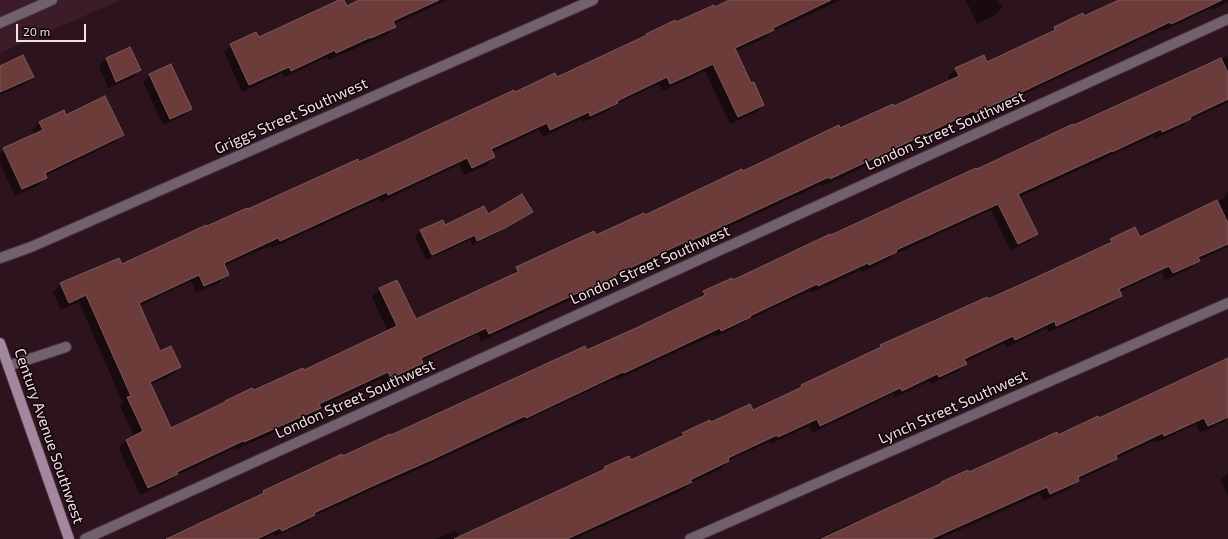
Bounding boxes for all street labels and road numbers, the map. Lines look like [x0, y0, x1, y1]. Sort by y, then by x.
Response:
street label: Griggs Street Southwest [212, 74, 370, 158]
street label: London Street Southwest [862, 88, 1028, 174]
street label: London Street Southwest [567, 222, 733, 308]
street label: Century Avenue Southwest [11, 346, 87, 526]
street label: London Street Southwest [272, 356, 438, 442]
street label: Lynch Street Southwest [876, 366, 1030, 448]

